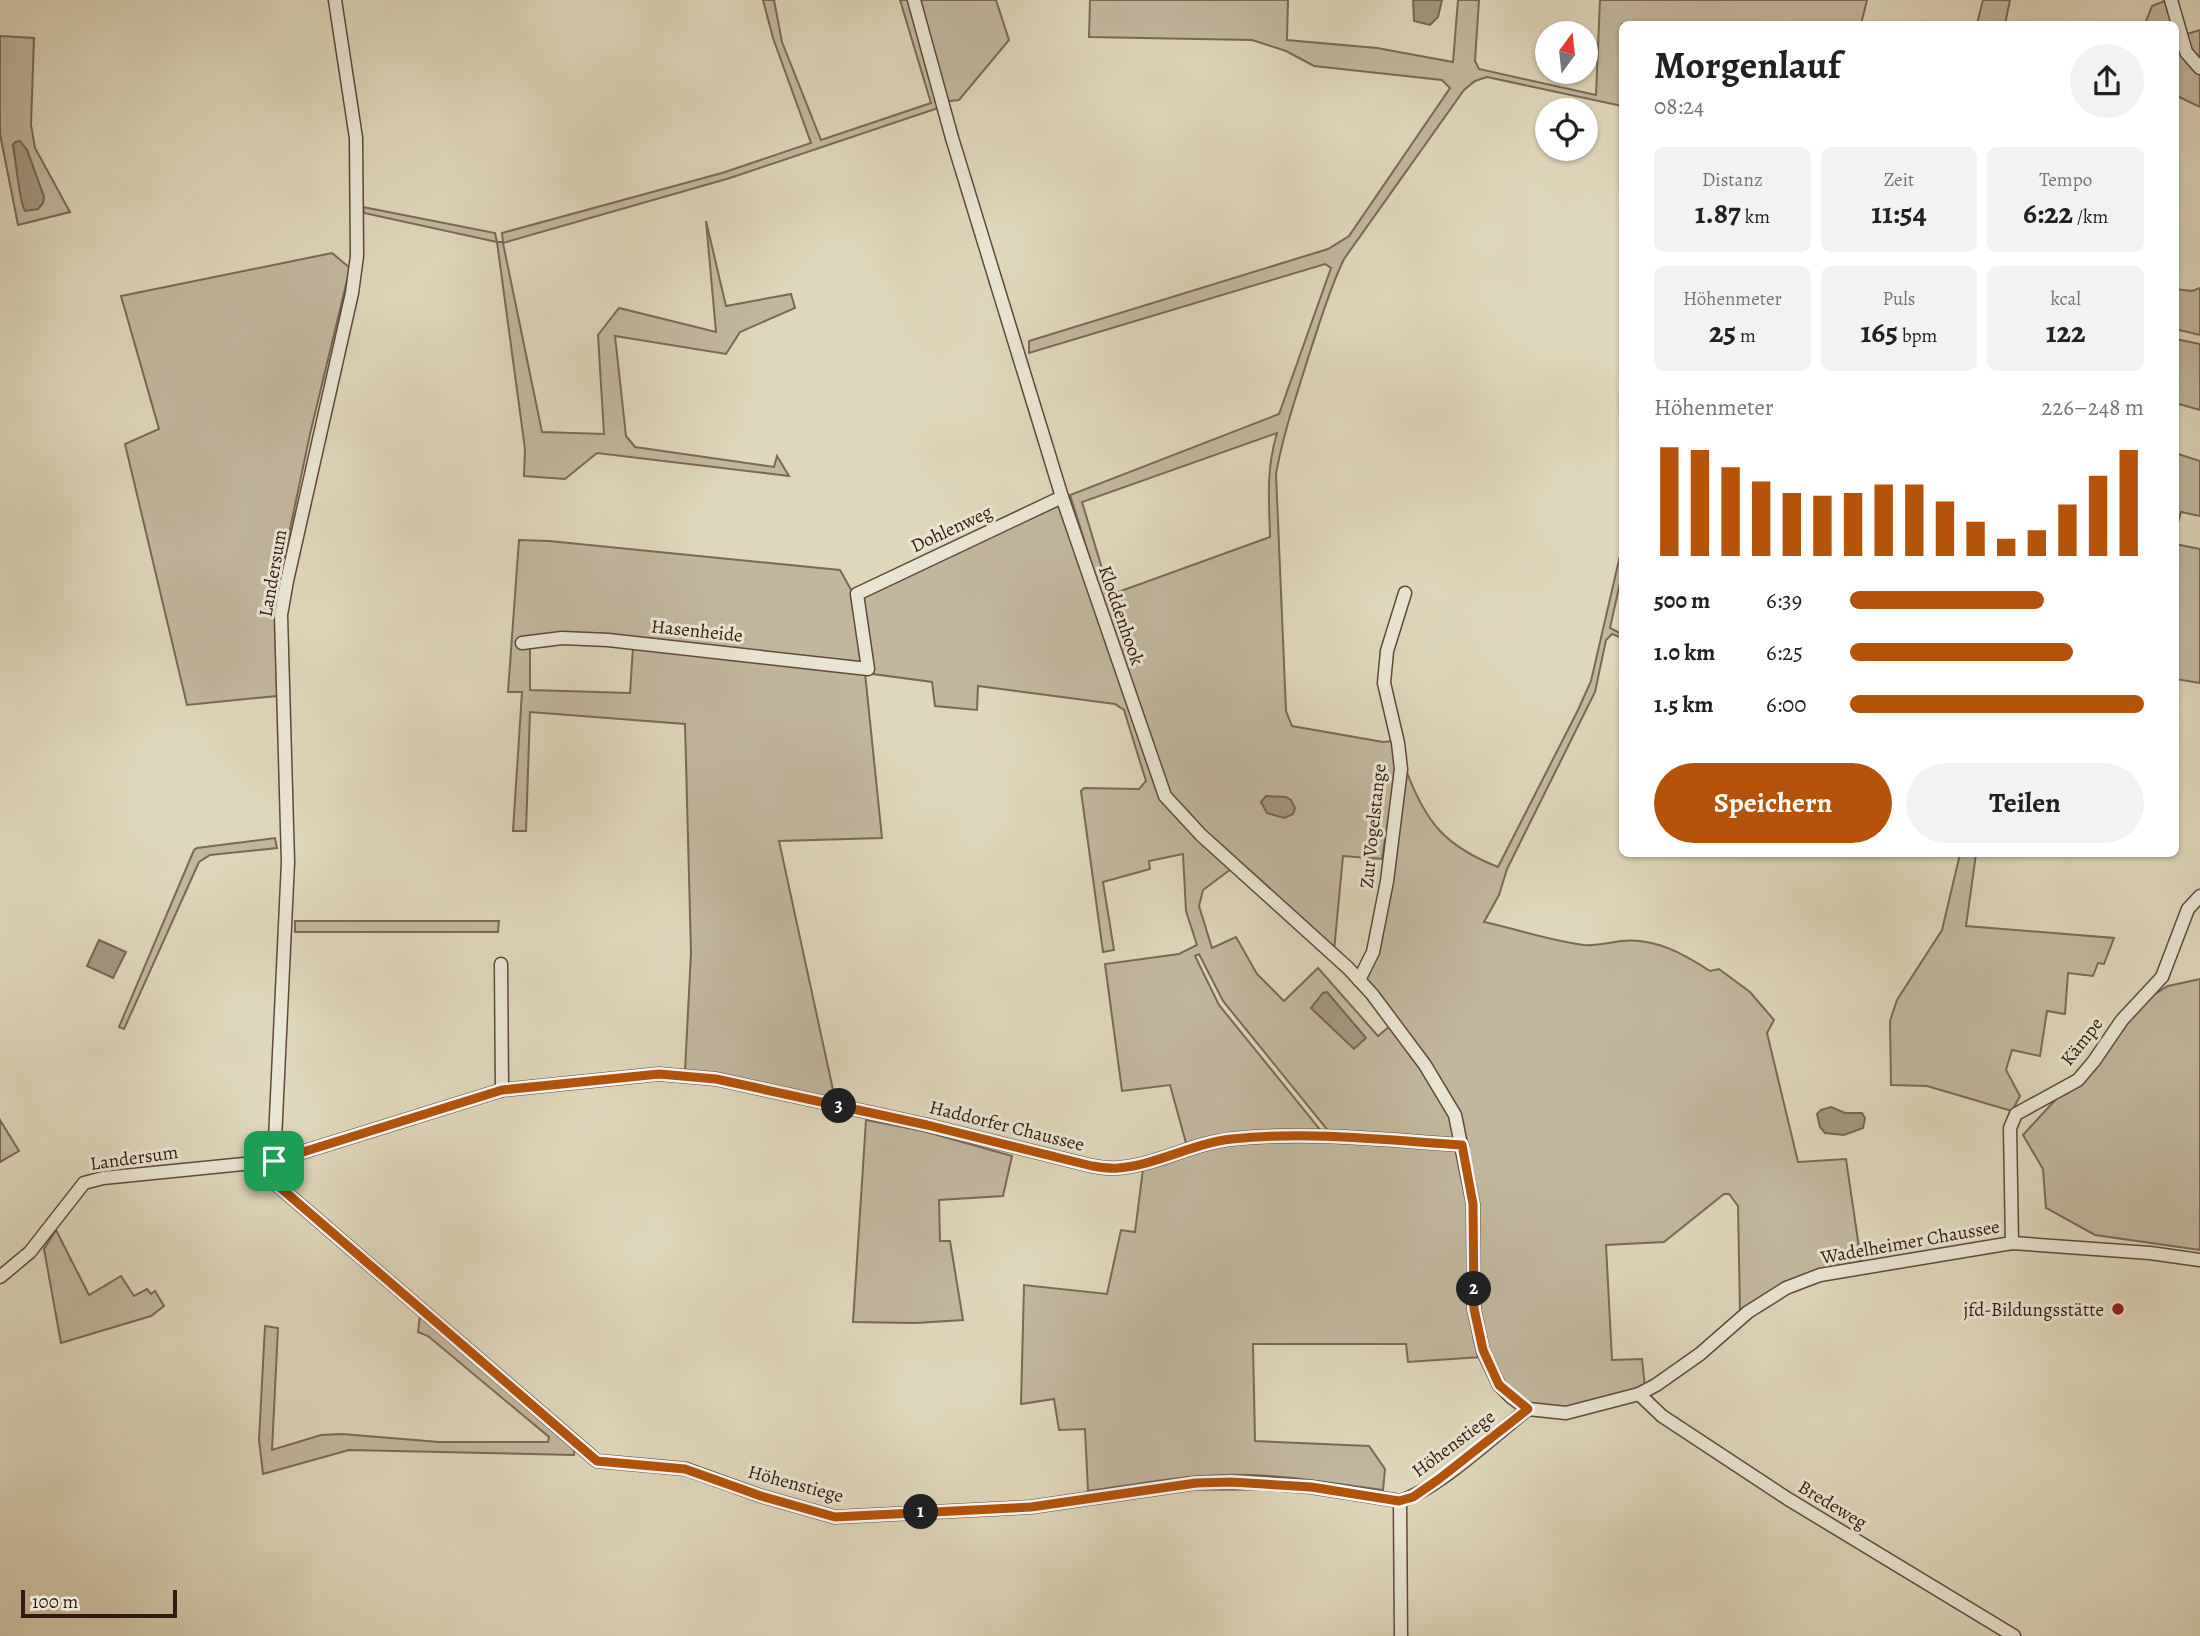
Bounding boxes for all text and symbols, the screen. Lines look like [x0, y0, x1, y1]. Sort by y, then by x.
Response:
north arrow [1535, 21, 1598, 84]
map controls [1535, 21, 1598, 161]
text: Morgenlauf [1654, 39, 1841, 91]
button: share [2070, 44, 2144, 118]
text: 08:24 [1654, 91, 1704, 122]
button: locate [1535, 98, 1598, 161]
text: Distanz [1702, 167, 1763, 193]
text: Zeit [1884, 167, 1914, 193]
text: Tempo [2039, 167, 2092, 193]
text: 1.87 [1695, 193, 1741, 233]
text: 11:54 [1871, 193, 1927, 233]
text: 6:22 [2023, 193, 2073, 233]
text: km [1741, 204, 1770, 230]
text: /km [2073, 204, 2108, 230]
text: Höhenmeter [1683, 286, 1782, 312]
text: Puls [1882, 286, 1916, 312]
text: kcal [2050, 286, 2081, 312]
text: 25 [1709, 312, 1736, 352]
text: 165 [1861, 312, 1898, 352]
text: 122 [2046, 312, 2086, 352]
text: m [1736, 323, 1756, 349]
text: bpm [1898, 323, 1937, 349]
text: Höhenmeter [1654, 392, 1774, 423]
text: 226–248 m [2041, 392, 2144, 423]
street label: Dohlenweg [906, 499, 997, 559]
street label: Landersum [252, 527, 294, 619]
street label: Kloddenhook [1092, 562, 1150, 669]
text: 500 m [1654, 585, 1710, 616]
text: 6:39 [1766, 585, 1802, 616]
street label: Hasenheide [650, 613, 744, 649]
text: 1.0 km [1654, 637, 1715, 668]
text: 6:25 [1766, 637, 1803, 668]
text: 1.5 km [1654, 689, 1714, 720]
text: 6:00 [1766, 689, 1807, 720]
street label: Zur Vogelstange [1354, 762, 1392, 890]
button: Speichern [1654, 763, 1892, 843]
button: Teilen [1906, 763, 2144, 843]
street label: Kämpe [2055, 1012, 2109, 1071]
pin: 3 [822, 1088, 856, 1124]
text: 3 [834, 1092, 843, 1118]
street label: Haddorfer Chaussee [927, 1094, 1087, 1158]
pin [244, 1131, 304, 1191]
street label: Landersum [88, 1139, 180, 1177]
icon: arrive [255, 1142, 293, 1180]
street label: Wadelheimer Chaussee [1818, 1213, 2002, 1271]
pin: 2 [1456, 1272, 1492, 1306]
text: 2 [1469, 1275, 1478, 1301]
place label: jfd-Bildungsstätte [1963, 1297, 2104, 1323]
marker: jfd-Bildungsstätte [2110, 1301, 2126, 1317]
street label: Höhenstiege [1407, 1404, 1501, 1484]
street label: Höhenstiege [745, 1459, 846, 1509]
street label: Bredeweg [1793, 1474, 1872, 1536]
pin: 1 [904, 1494, 939, 1530]
text: 1 [917, 1498, 924, 1524]
scale bar [21, 1587, 177, 1619]
text: 100 m [32, 1589, 78, 1615]

